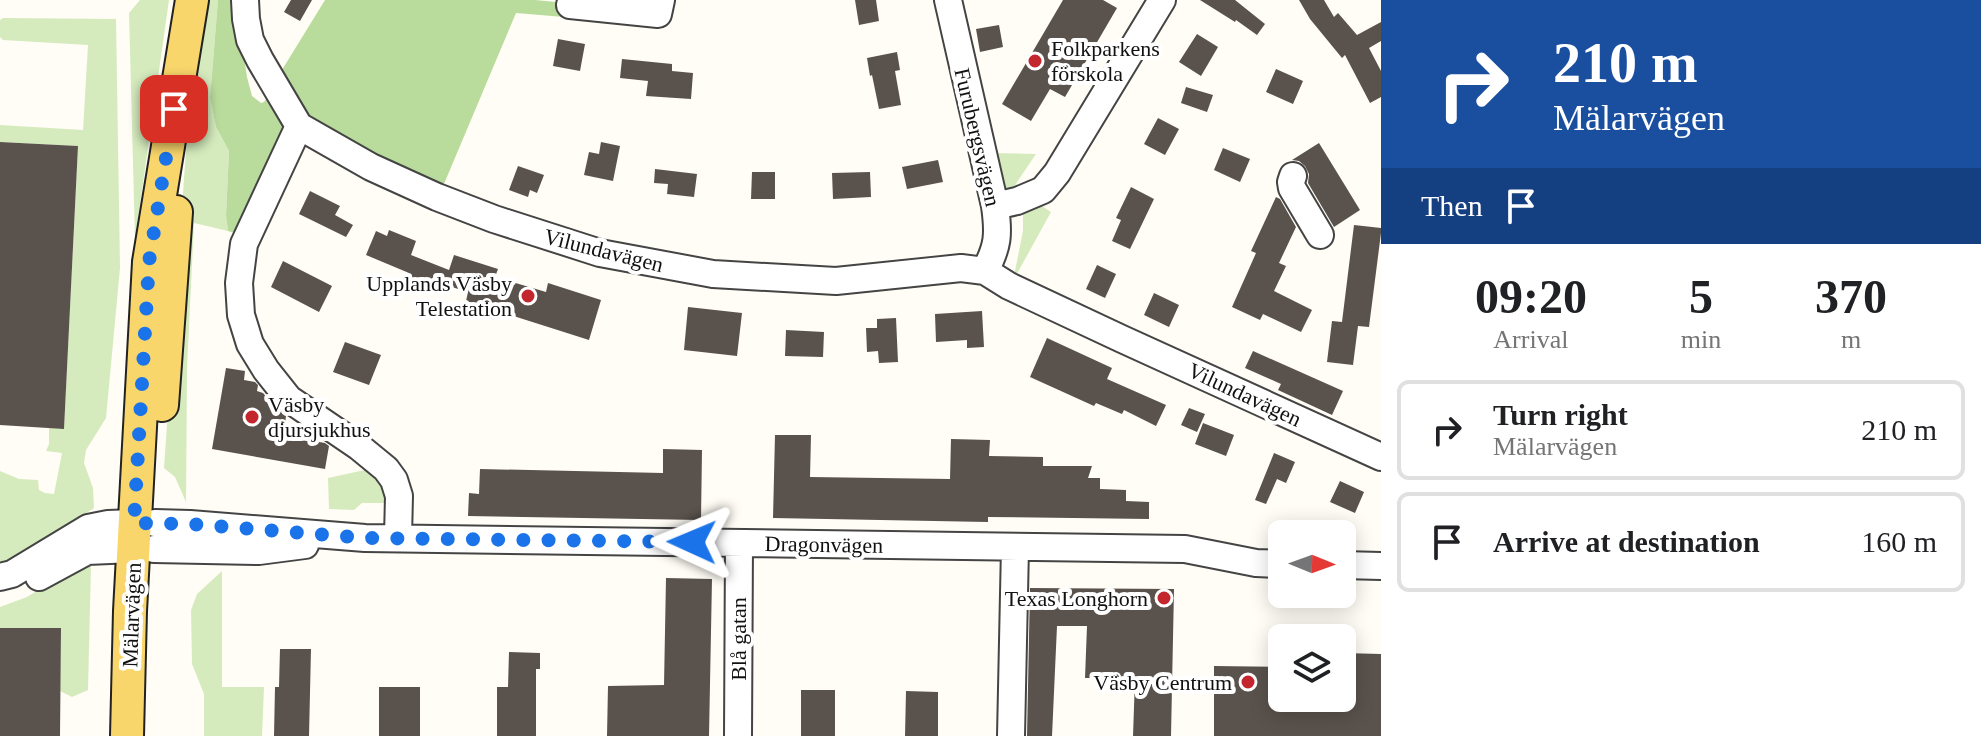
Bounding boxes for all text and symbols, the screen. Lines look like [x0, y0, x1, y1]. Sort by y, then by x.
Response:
icon: right [1421, 32, 1525, 136]
text: 210 m [1553, 32, 1698, 94]
place label: Folkparkens förskola [1051, 36, 1160, 86]
marker: Folkparkens förskola [1026, 52, 1044, 70]
street label: Furubergsvägen [949, 65, 1006, 209]
pin [140, 75, 208, 143]
icon: arrive [152, 87, 196, 131]
text: Mälarvägen [1553, 98, 1725, 138]
icon: arrive [1499, 184, 1543, 228]
text: Then [1421, 189, 1483, 222]
street label: Vilundavägen [542, 224, 666, 277]
text: 09:20 [1475, 270, 1587, 323]
text: 5 [1689, 270, 1713, 323]
text: 370 [1815, 270, 1887, 323]
place label: Upplands Väsby Telestation [366, 271, 512, 321]
marker: Upplands Väsby Telestation [519, 287, 537, 305]
text: Arrival [1493, 325, 1568, 354]
text: min [1681, 325, 1721, 354]
text: m [1841, 325, 1861, 354]
street label: Vilundavägen [1184, 357, 1305, 432]
place label: Väsby djursjukhus [268, 392, 371, 442]
text: Turn right [1493, 398, 1628, 431]
marker: Väsby djursjukhus [243, 408, 261, 426]
icon: right [1425, 408, 1469, 452]
text: 210 m [1861, 413, 1937, 446]
text: Mälarvägen [1493, 432, 1617, 461]
position arrow [650, 500, 734, 584]
north arrow [1268, 520, 1356, 608]
map controls [1268, 520, 1356, 712]
icon: arrive [1425, 520, 1469, 564]
text: Arrive at destination [1493, 525, 1760, 558]
text: 160 m [1861, 525, 1937, 558]
street label: Dragonvägen [765, 531, 883, 558]
street label: Mälarvägen [117, 562, 146, 668]
place label: Texas Longhorn [1005, 586, 1148, 611]
marker: Texas Longhorn [1155, 589, 1173, 607]
street label: Blå gatan [726, 597, 751, 681]
button: layers [1268, 624, 1356, 712]
place label: Väsby Centrum [1093, 670, 1232, 695]
marker: Väsby Centrum [1239, 673, 1257, 691]

